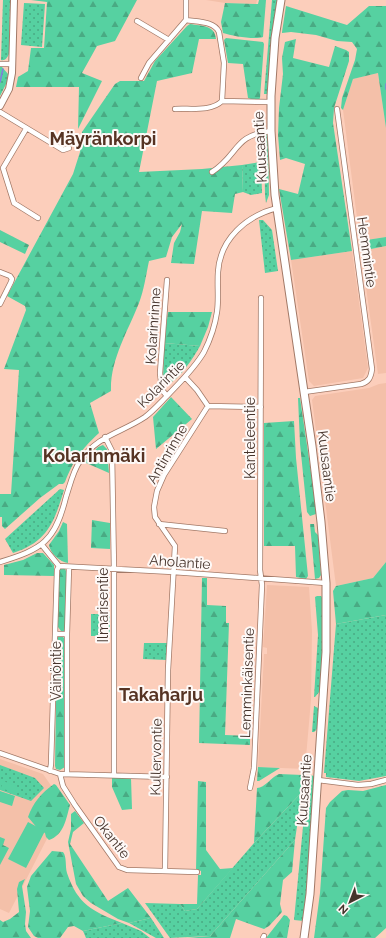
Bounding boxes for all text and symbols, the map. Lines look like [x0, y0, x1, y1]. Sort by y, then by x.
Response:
street label: Kuusaantie [250, 111, 270, 183]
district label: Mäyränkorpi [50, 128, 156, 149]
street label: Hemmintie [354, 216, 380, 288]
street label: Kolarinrinne [142, 287, 164, 365]
street label: Kolarintie [134, 357, 188, 411]
street label: Kanteleentie [242, 397, 258, 479]
street label: Antinrinne [144, 421, 190, 487]
street label: Kuusaantie [315, 430, 339, 502]
district label: Kolarinmäki [43, 445, 145, 466]
street label: Aholantie [149, 552, 211, 572]
street label: Ilmarisentie [95, 568, 111, 642]
street label: Lemminkäisentie [237, 628, 257, 738]
street label: Väinöntie [48, 641, 64, 701]
district label: Takaharju [119, 684, 203, 705]
street label: Kullervontie [147, 718, 165, 796]
street label: Kuusaantie [294, 754, 314, 826]
street label: Okantie [90, 813, 134, 861]
north arrow [330, 882, 370, 922]
text: N [336, 901, 351, 917]

